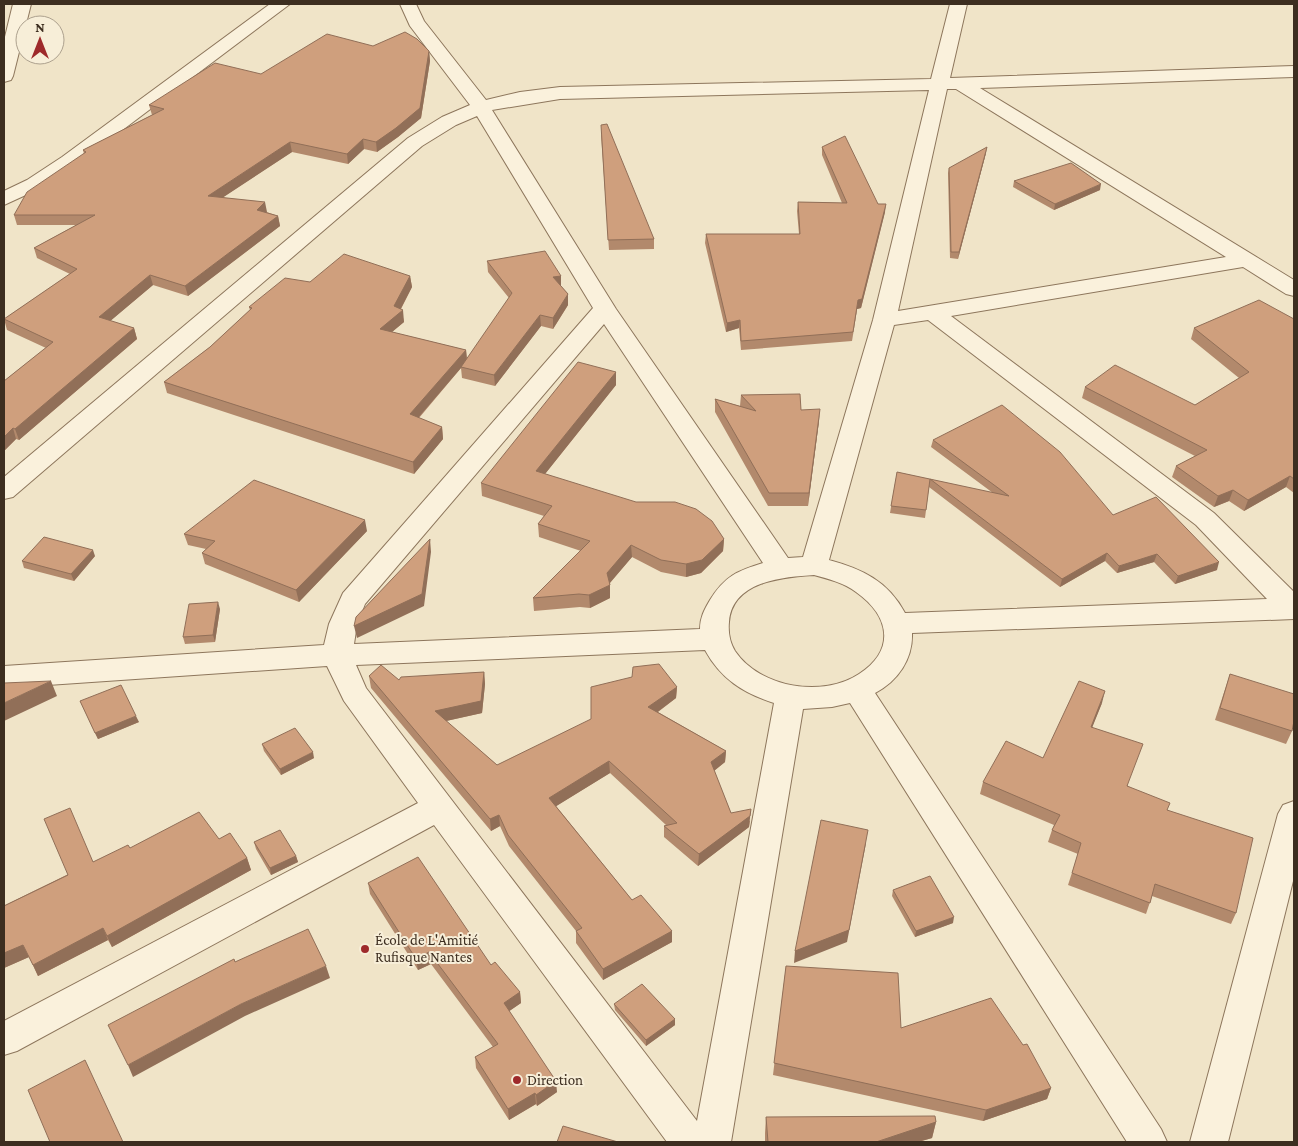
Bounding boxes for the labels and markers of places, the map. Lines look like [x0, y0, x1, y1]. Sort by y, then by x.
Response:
place label: École de L'Amitié Rufisque Nantes [375, 932, 479, 966]
marker: École de L'Amitié Rufisque Nantes [359, 943, 371, 955]
place label: Direction [527, 1072, 583, 1088]
marker: Direction [511, 1074, 523, 1086]

